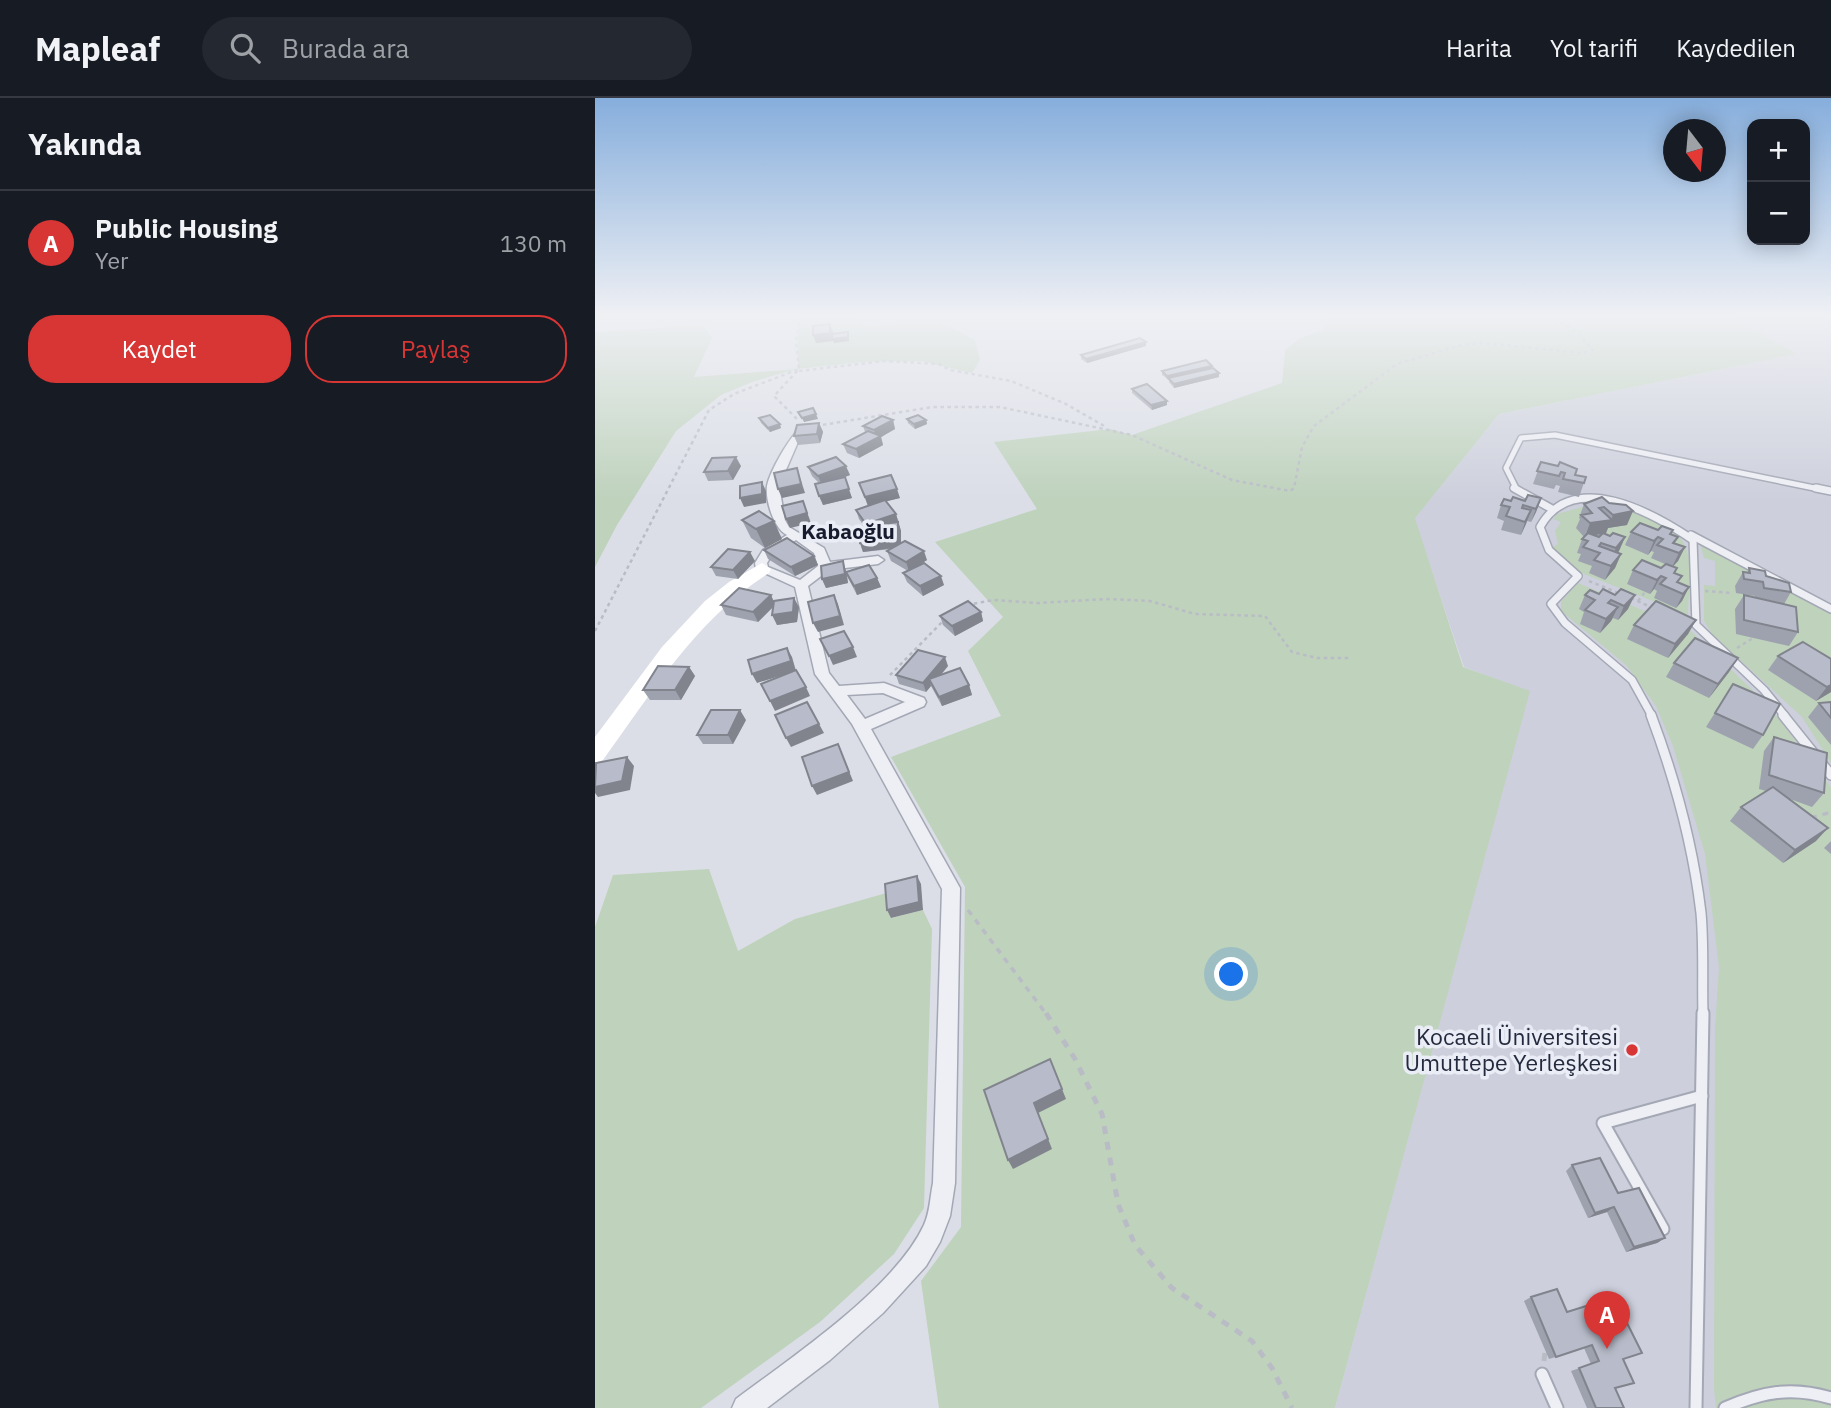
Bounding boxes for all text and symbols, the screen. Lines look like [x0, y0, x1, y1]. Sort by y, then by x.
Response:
search box [202, 17, 692, 80]
text: Mapleaf [35, 27, 160, 70]
icon: search [226, 29, 264, 67]
text: Burada ara [282, 31, 409, 65]
text: Harita [1446, 32, 1512, 64]
text: Yol tarifi [1550, 32, 1638, 64]
text: Kaydedilen [1676, 32, 1796, 64]
north arrow [1663, 119, 1726, 182]
map controls [1747, 119, 1810, 245]
button: + [1747, 119, 1810, 182]
text: Yakında [28, 124, 142, 163]
button: − [1747, 182, 1810, 245]
text: Public Housing [95, 211, 278, 245]
text: A [43, 228, 59, 258]
text: 130 m [500, 228, 567, 258]
text: Yer [95, 245, 129, 275]
button: Kaydet [28, 315, 291, 383]
button: Paylaş [305, 315, 567, 383]
district label: Kabaoğlu [801, 517, 895, 545]
your location [1214, 957, 1248, 991]
place label: Kocaeli Üniversitesi Umuttepe Yerleşkesi [1404, 1021, 1618, 1077]
marker: Kocaeli Üniversitesi Umuttepe Yerleşkesi [1624, 1042, 1640, 1058]
pin: A [1584, 1291, 1630, 1349]

